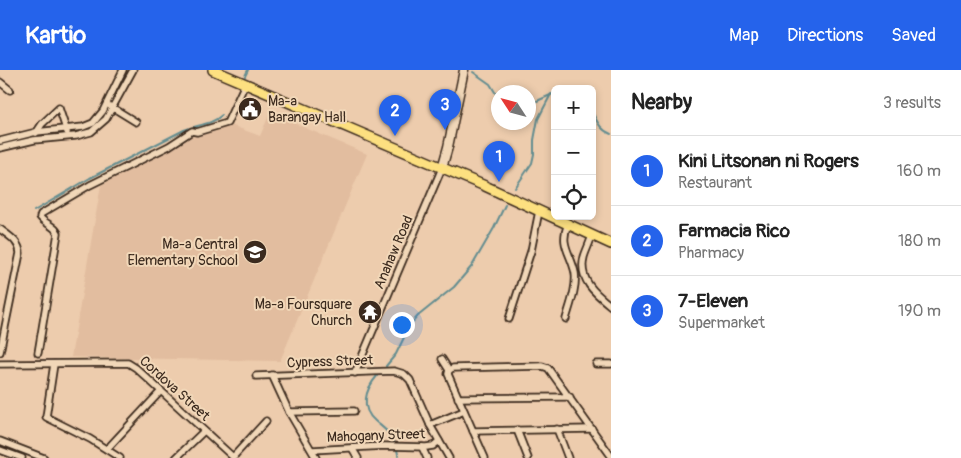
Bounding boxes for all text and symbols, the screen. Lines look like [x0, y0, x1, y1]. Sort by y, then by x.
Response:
text: Kartio [25, 21, 86, 50]
text: Map [729, 24, 759, 47]
text: Directions [787, 24, 863, 47]
text: Saved [891, 24, 936, 47]
north arrow [491, 85, 536, 130]
map controls [551, 85, 596, 220]
button: + [551, 85, 596, 130]
pin: 3 [429, 89, 461, 130]
text: Nearby [631, 89, 692, 116]
place label: Ma-a Barangay Hall [268, 93, 346, 126]
text: 3 results [883, 93, 941, 113]
pin: 2 [379, 95, 411, 136]
public building icon: Ma-a Barangay Hall [237, 96, 263, 122]
button: − [551, 130, 596, 175]
pin: 1 [483, 141, 515, 182]
text: Kini Litsonan ni Rogers [678, 149, 859, 173]
text: 1 [644, 161, 650, 181]
text: 160 m [897, 161, 941, 181]
text: Restaurant [678, 173, 752, 193]
button: locate [551, 175, 596, 220]
street label: Anahaw Road [370, 213, 417, 291]
text: Farmacia Rico [678, 219, 790, 243]
text: 2 [643, 231, 651, 251]
text: 180 m [898, 231, 941, 251]
place label: Ma-a Central Elementary School [127, 236, 238, 269]
school or university icon: Ma-a Central Elementary School [242, 239, 268, 265]
text: Pharmacy [678, 243, 744, 263]
text: 7-Eleven [678, 289, 748, 313]
place label: Ma-a Foursquare Church [255, 296, 352, 329]
temple icon: Ma-a Foursquare Church [357, 299, 383, 325]
text: 3 [643, 301, 651, 321]
text: 190 m [898, 301, 941, 321]
your location [389, 312, 415, 338]
text: Supermarket [678, 313, 765, 333]
street label: Cypress Street [287, 351, 374, 372]
street label: Cordova Street [136, 352, 214, 425]
street label: Mahogany Street [327, 425, 426, 446]

